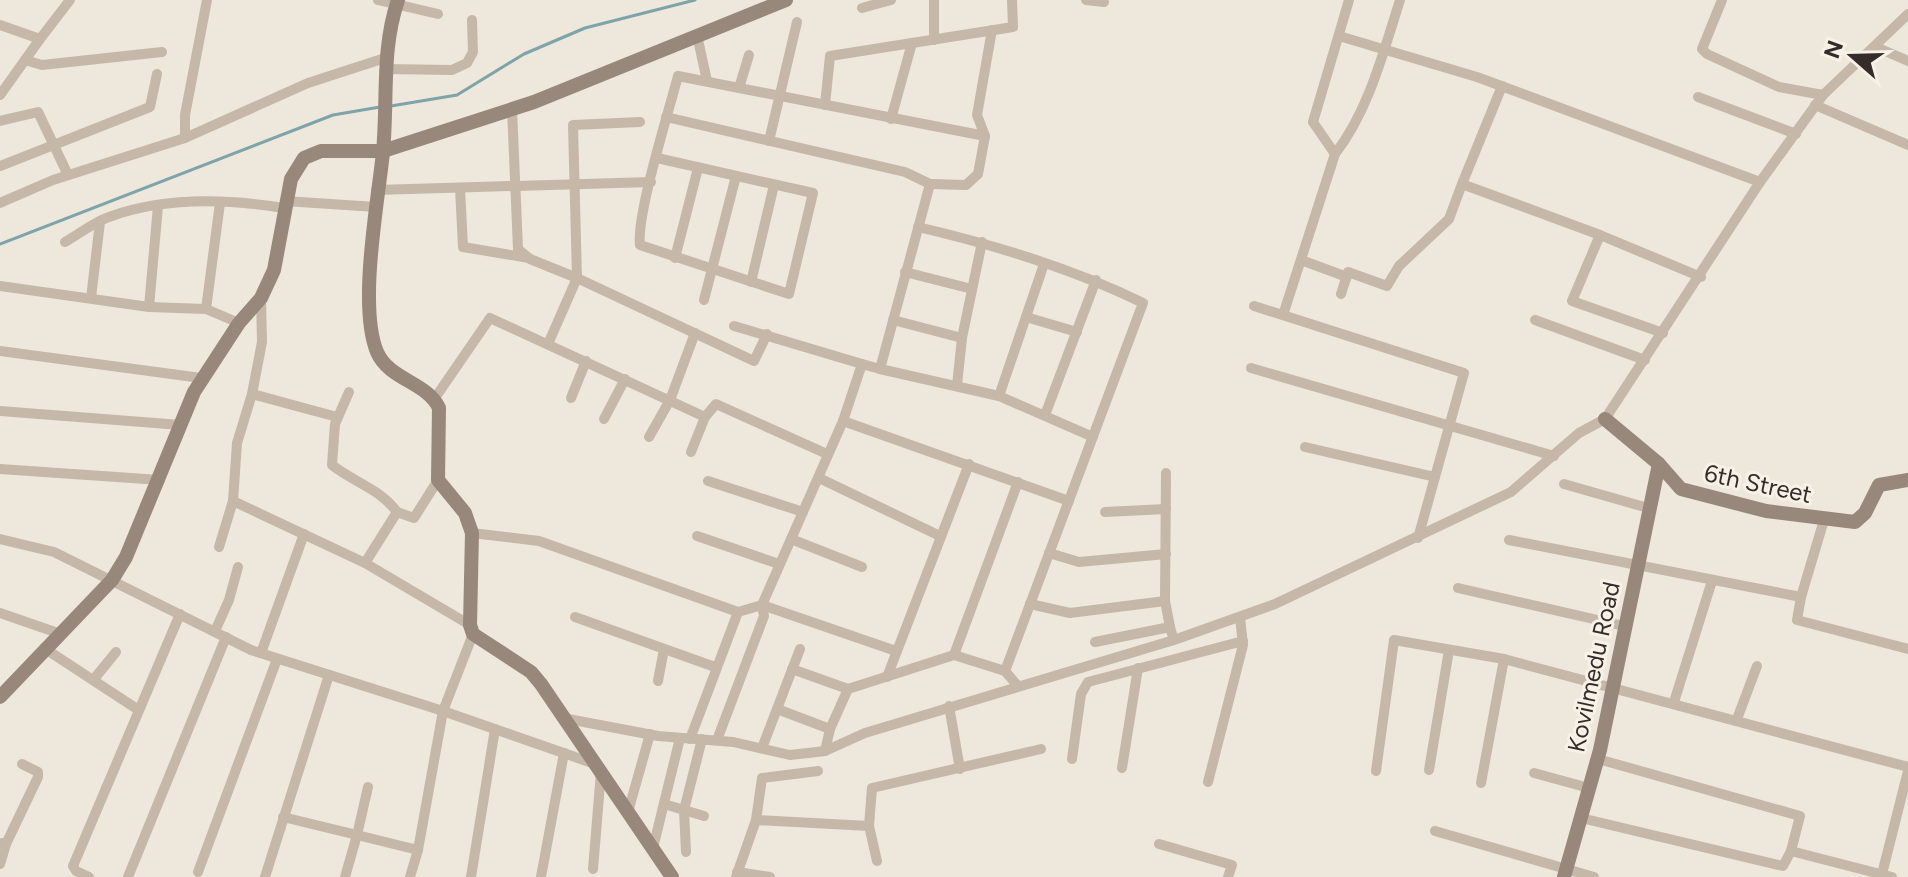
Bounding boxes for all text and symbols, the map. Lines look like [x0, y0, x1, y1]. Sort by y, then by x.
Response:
north arrow [1812, 16, 1892, 96]
text: N [1818, 37, 1849, 62]
street label: 6th Street [1702, 458, 1815, 509]
street label: Kovilmedu Road [1561, 579, 1626, 755]

